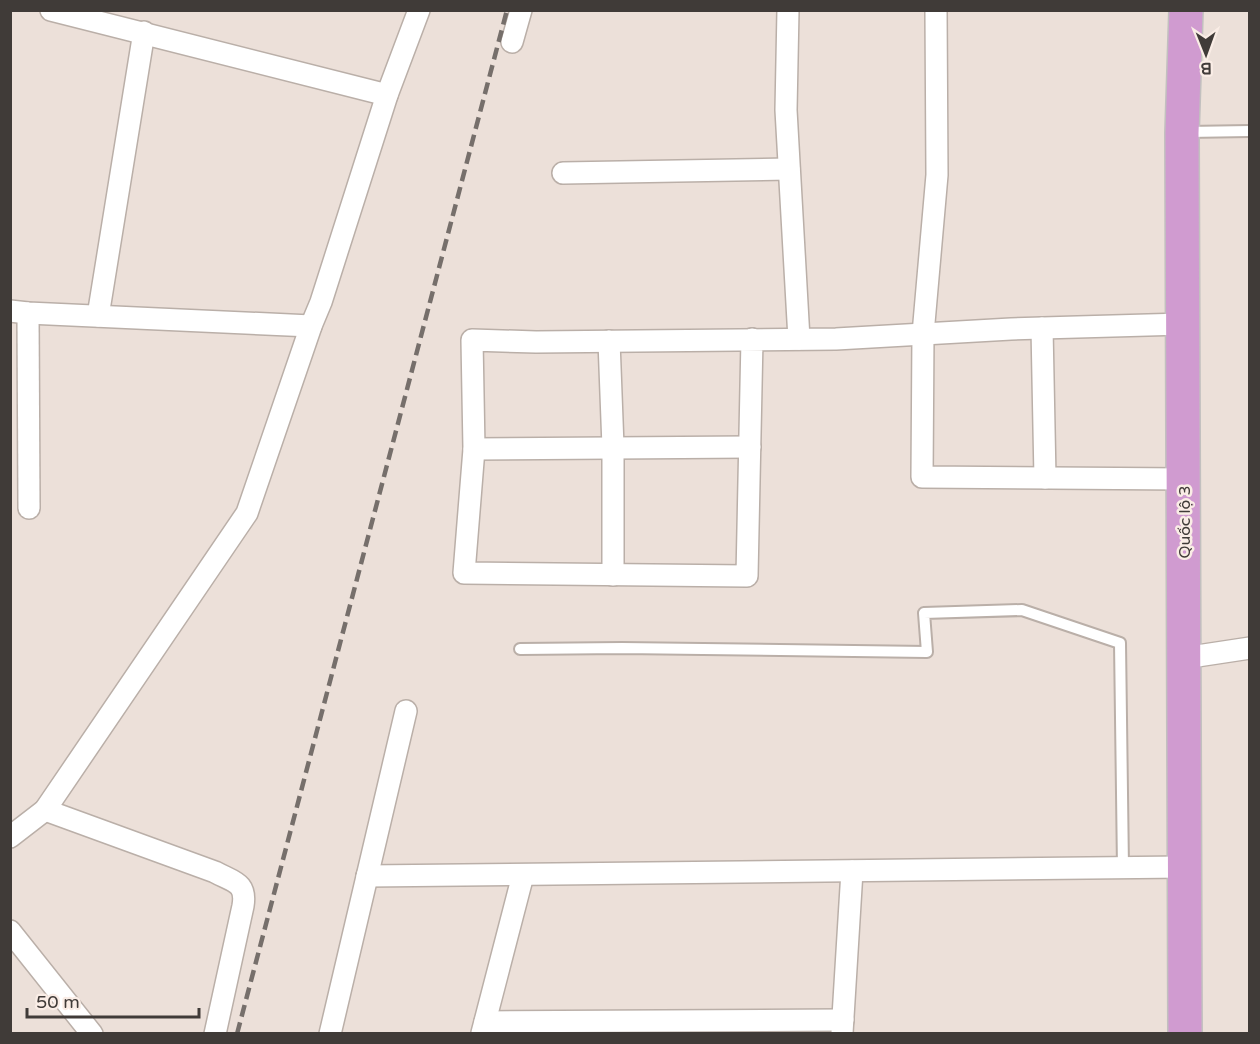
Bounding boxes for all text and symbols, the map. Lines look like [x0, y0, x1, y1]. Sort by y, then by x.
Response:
north arrow [1176, 24, 1236, 84]
text: B [1201, 58, 1212, 78]
street label: Quốc lộ 3 [1175, 486, 1195, 558]
scale bar [27, 981, 200, 1019]
text: 50 m [36, 991, 80, 1013]

